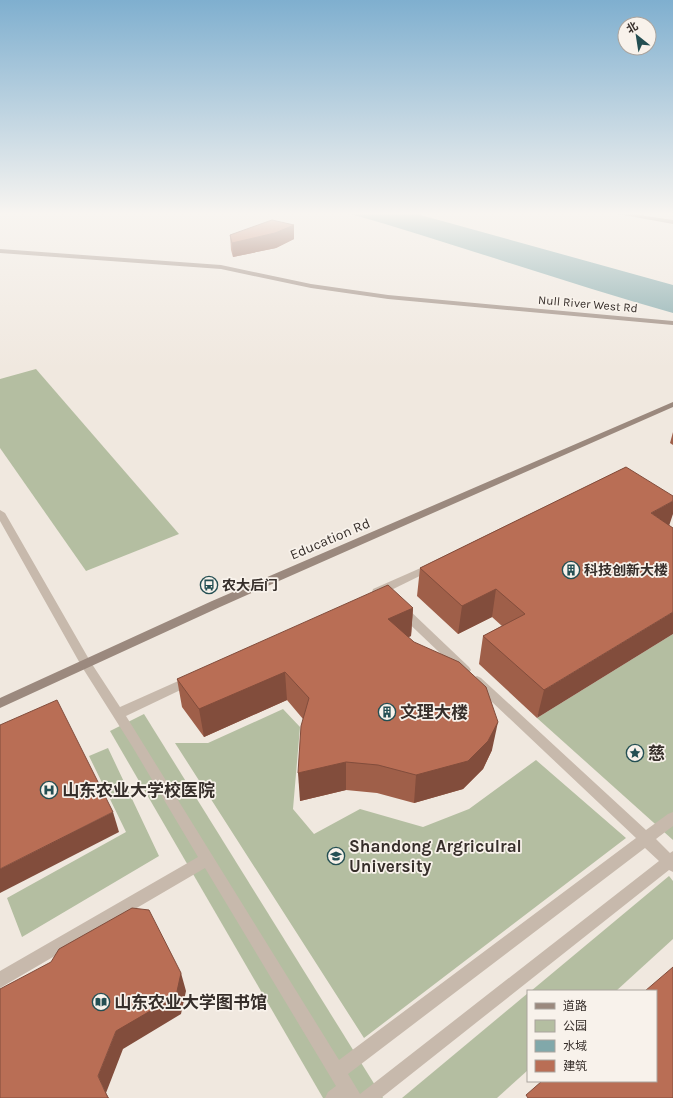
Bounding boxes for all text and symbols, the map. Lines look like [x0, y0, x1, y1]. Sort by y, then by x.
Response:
north arrow [617, 16, 657, 56]
text: 北 [624, 19, 640, 36]
street label: Null River West Rd [538, 293, 638, 315]
street label: Education Rd [287, 515, 373, 563]
building icon: 科技创新大楼 [561, 560, 581, 580]
place label: 科技创新大楼 [584, 562, 668, 579]
bus stop icon: 农大后门 [199, 575, 219, 595]
place label: 农大后门 [222, 577, 278, 594]
building icon: 文理大楼 [377, 702, 397, 722]
place label: 文理大楼 [400, 702, 468, 722]
place icon: 慈 [625, 743, 645, 763]
place label: 慈 [648, 743, 665, 763]
hospital icon: 山东农业大学校医院 [39, 780, 59, 800]
place label: 山东农业大学校医院 [62, 780, 215, 800]
place label: Shandong Argriculral University [349, 836, 522, 876]
school or university icon: Shandong Argriculral University [326, 846, 346, 866]
legend [527, 990, 657, 1082]
library icon: 山东农业大学图书馆 [91, 992, 111, 1012]
place label: 山东农业大学图书馆 [114, 992, 267, 1012]
text: 道路 [563, 999, 587, 1013]
text: 公园 [563, 1019, 587, 1033]
text: 水域 [563, 1039, 587, 1053]
text: 建筑 [563, 1059, 587, 1073]

